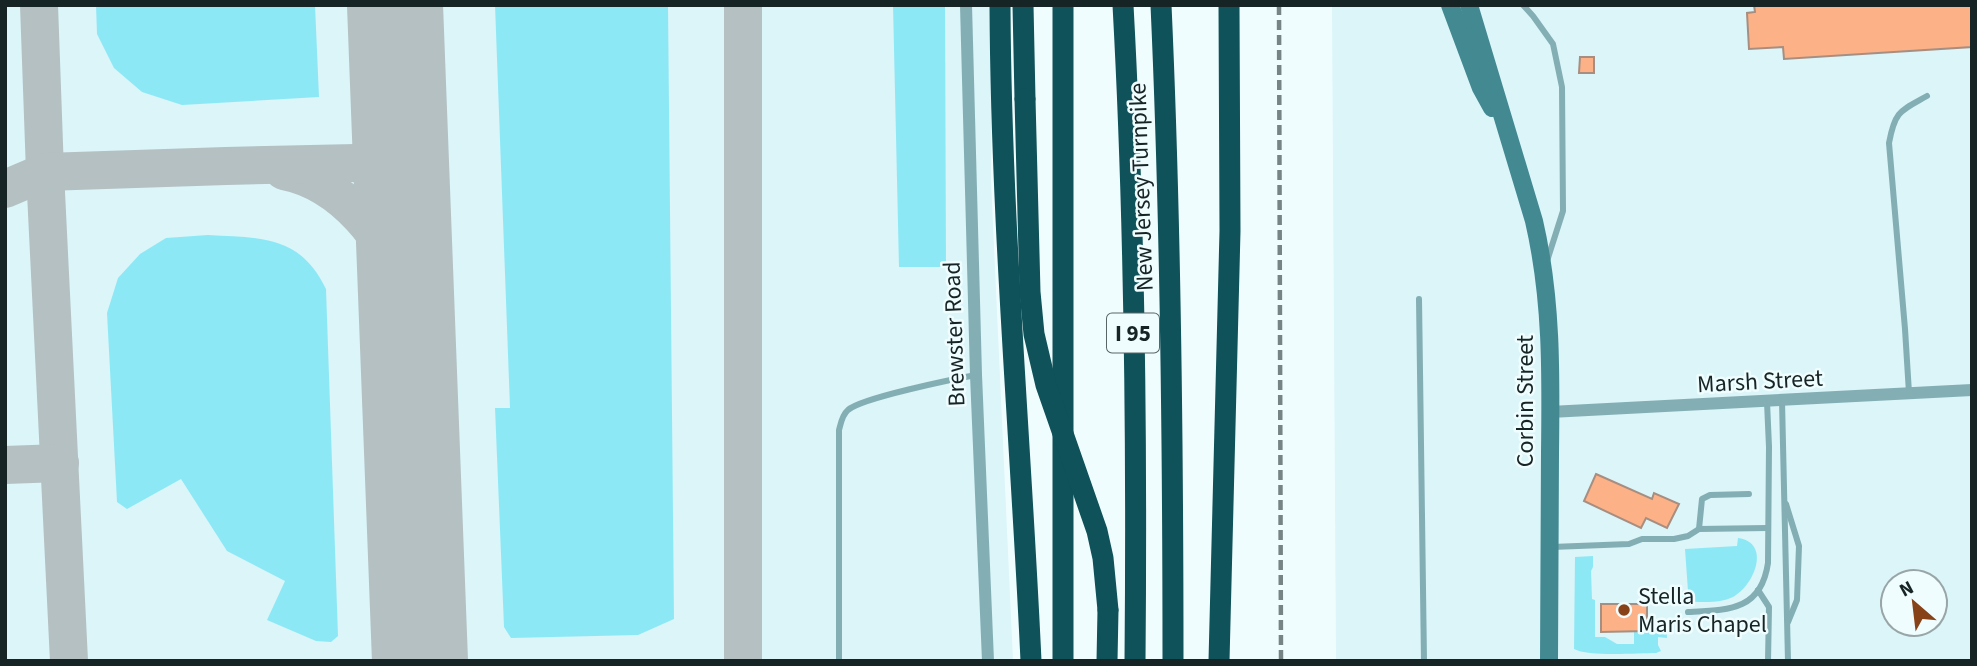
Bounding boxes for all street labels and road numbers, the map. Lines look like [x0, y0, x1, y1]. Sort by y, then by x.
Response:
street label: New Jersey Turnpike [1120, 82, 1163, 292]
street label: Brewster Road [934, 261, 975, 407]
road number: I 95 [1107, 314, 1159, 352]
street label: Corbin Street [1508, 335, 1543, 467]
street label: Marsh Street [1696, 361, 1824, 402]

